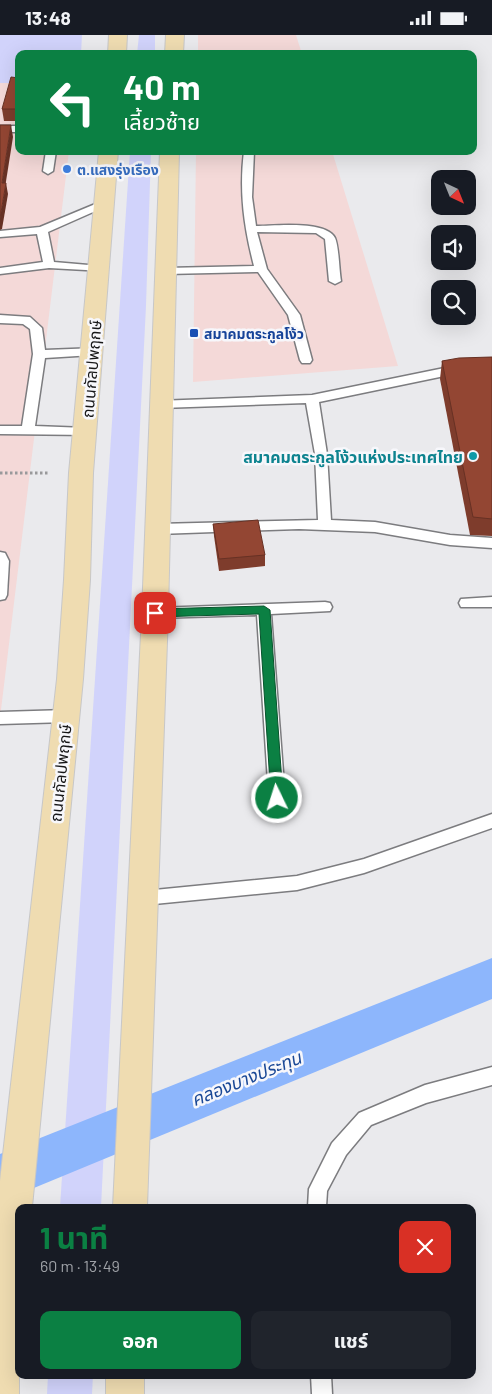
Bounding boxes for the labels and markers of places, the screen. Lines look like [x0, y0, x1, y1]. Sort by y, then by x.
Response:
place label: ต.แสงรุ่งเรือง [77, 161, 159, 179]
marker: ต.แสงรุ่งเรือง [61, 163, 73, 175]
place label: สมาคมตระกูลโง้ว [204, 325, 304, 344]
marker: สมาคมตระกูลโง้ว [188, 327, 200, 339]
place label: สมาคมตระกูลโง้วแห่งประเทศไทย [243, 447, 463, 468]
marker: สมาคมตระกูลโง้วแห่งประเทศไทย [467, 450, 479, 462]
pin [134, 592, 176, 634]

